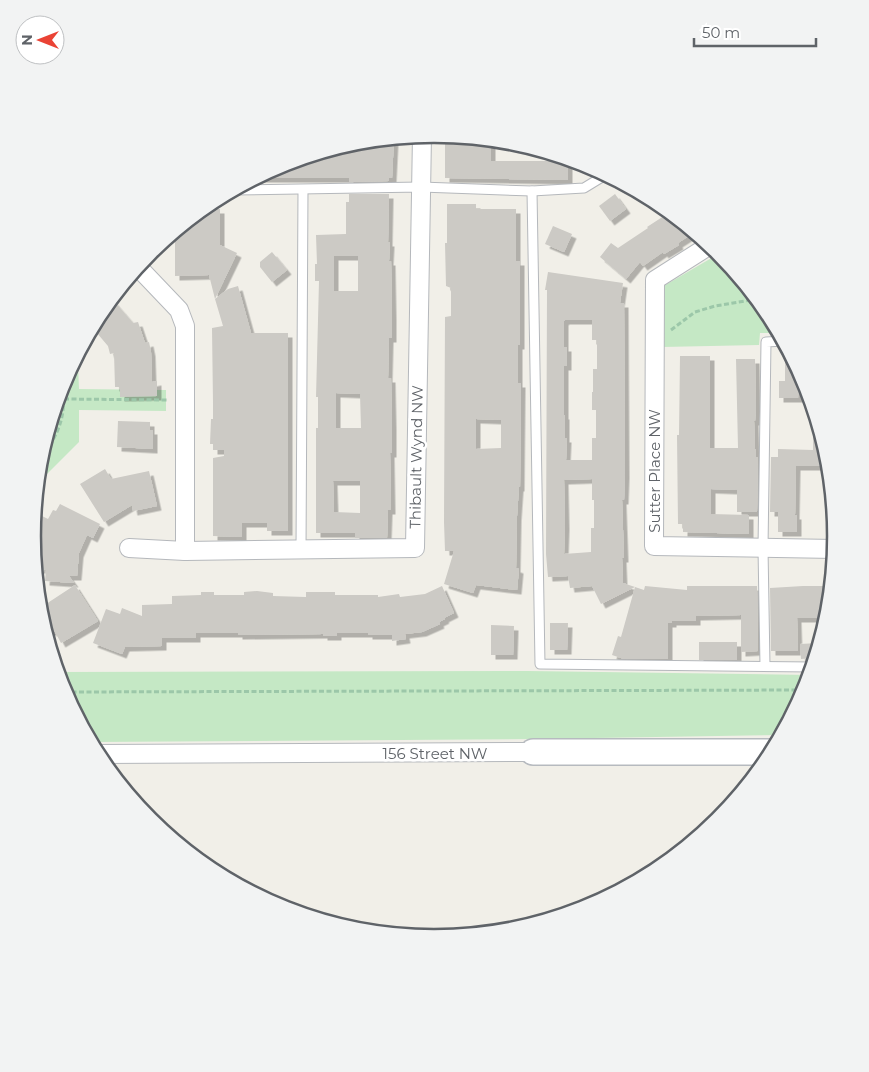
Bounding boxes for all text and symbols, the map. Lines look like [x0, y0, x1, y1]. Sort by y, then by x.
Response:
north arrow [15, 15, 65, 65]
scale bar [694, 15, 816, 47]
text: 50 m [702, 23, 740, 42]
text: N [18, 34, 36, 46]
street label: Thibault Wynd NW [405, 385, 427, 529]
street label: Sutter Place NW [645, 409, 664, 533]
street label: 156 Street NW [383, 744, 488, 763]

